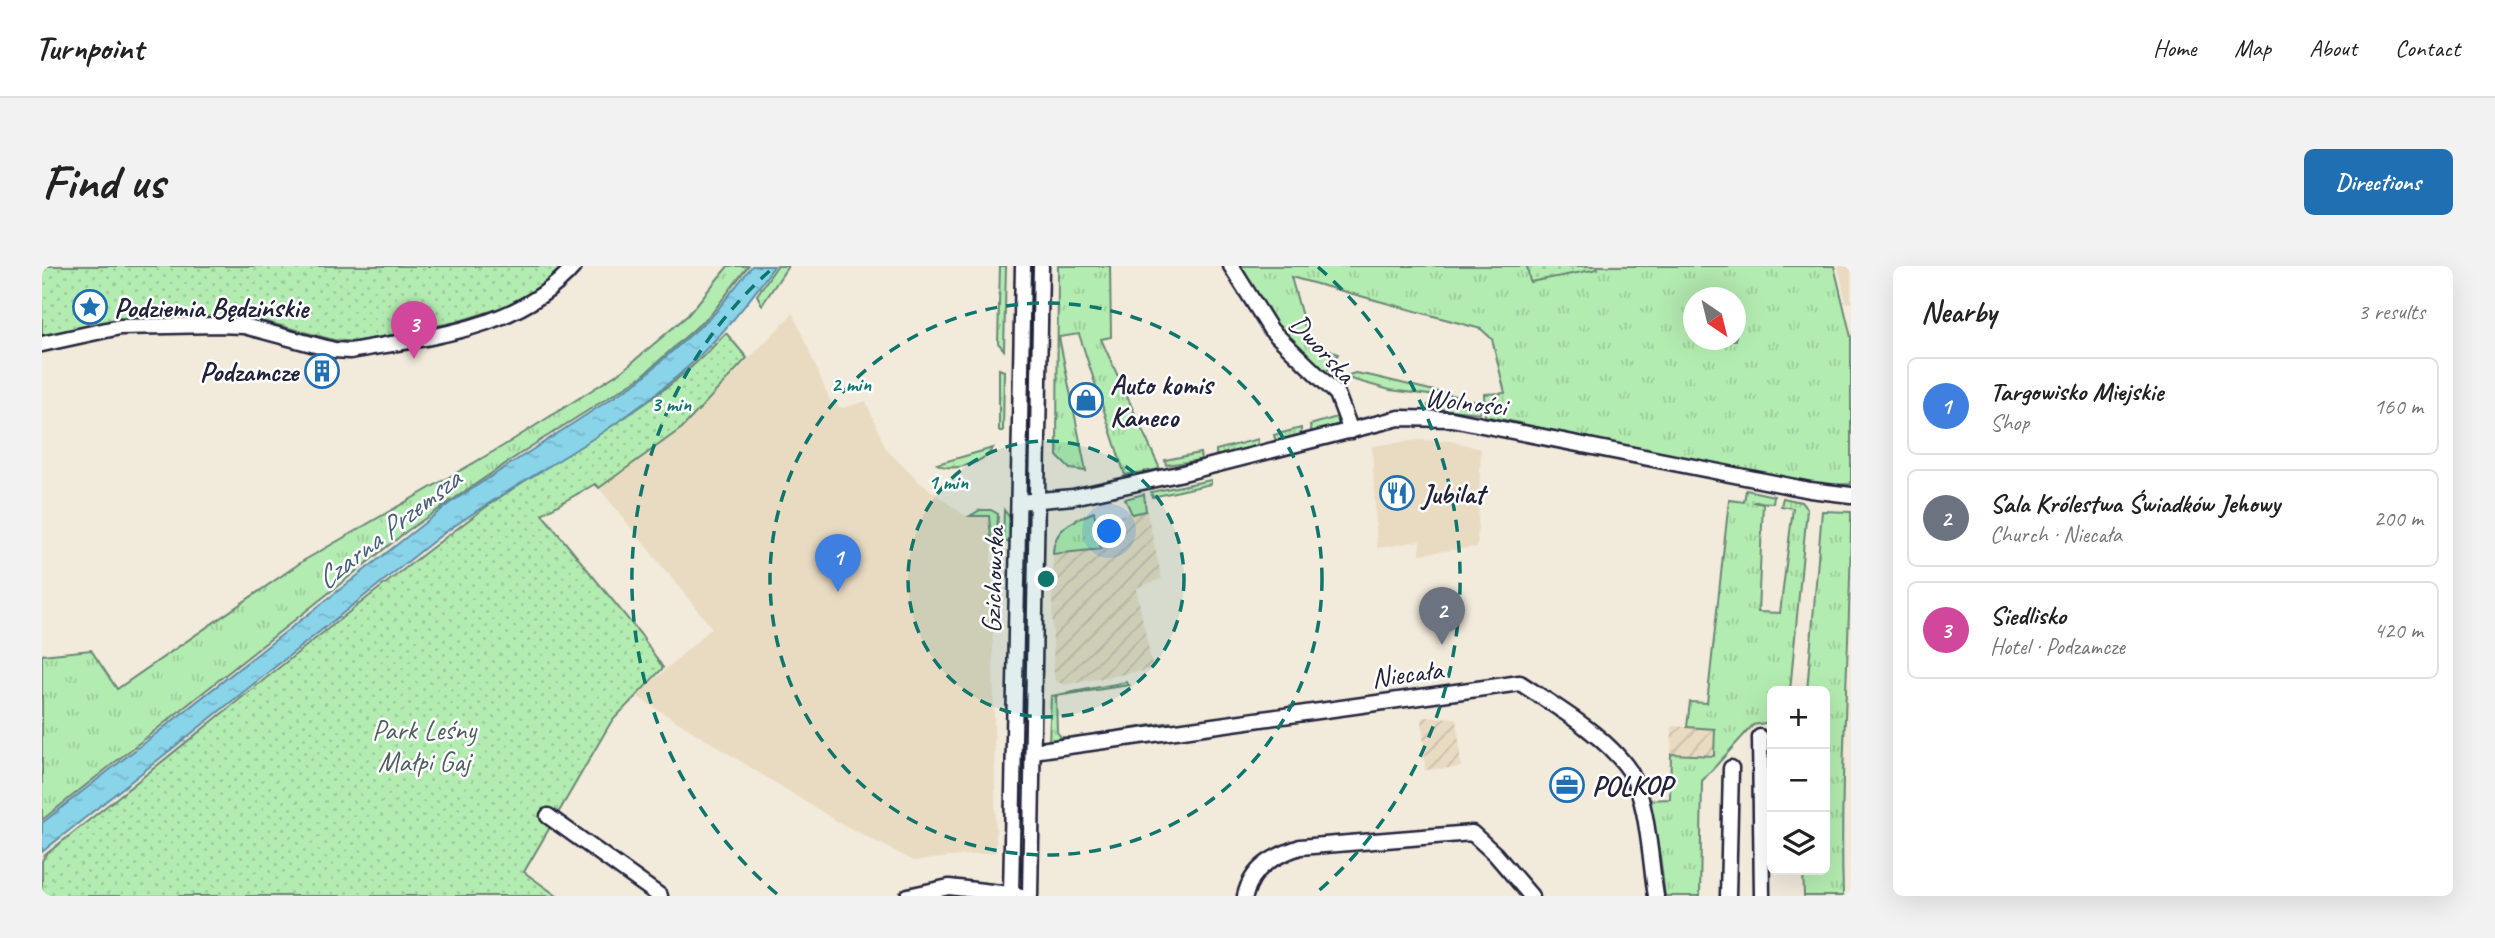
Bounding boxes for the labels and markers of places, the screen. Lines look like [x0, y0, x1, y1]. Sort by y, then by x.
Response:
place icon: Podziemia Będzińskie [71, 288, 109, 326]
place label: Podziemia Będzińskie [114, 290, 311, 325]
pin: 3 [391, 301, 437, 359]
building icon: Podzamcze [303, 352, 341, 390]
place label: Podzamcze [200, 354, 301, 389]
place label: Auto komis Kaneco [1110, 367, 1216, 434]
shop icon: Auto komis Kaneco [1067, 381, 1105, 419]
restaurant icon: Jubilat [1378, 474, 1416, 512]
place label: Jubilat [1420, 476, 1489, 511]
pin: 1 [815, 534, 861, 592]
centre of rings [1034, 567, 1058, 591]
pin: 2 [1419, 587, 1465, 645]
office icon: POLKOP [1548, 766, 1586, 804]
place label: POLKOP [1592, 768, 1677, 803]

